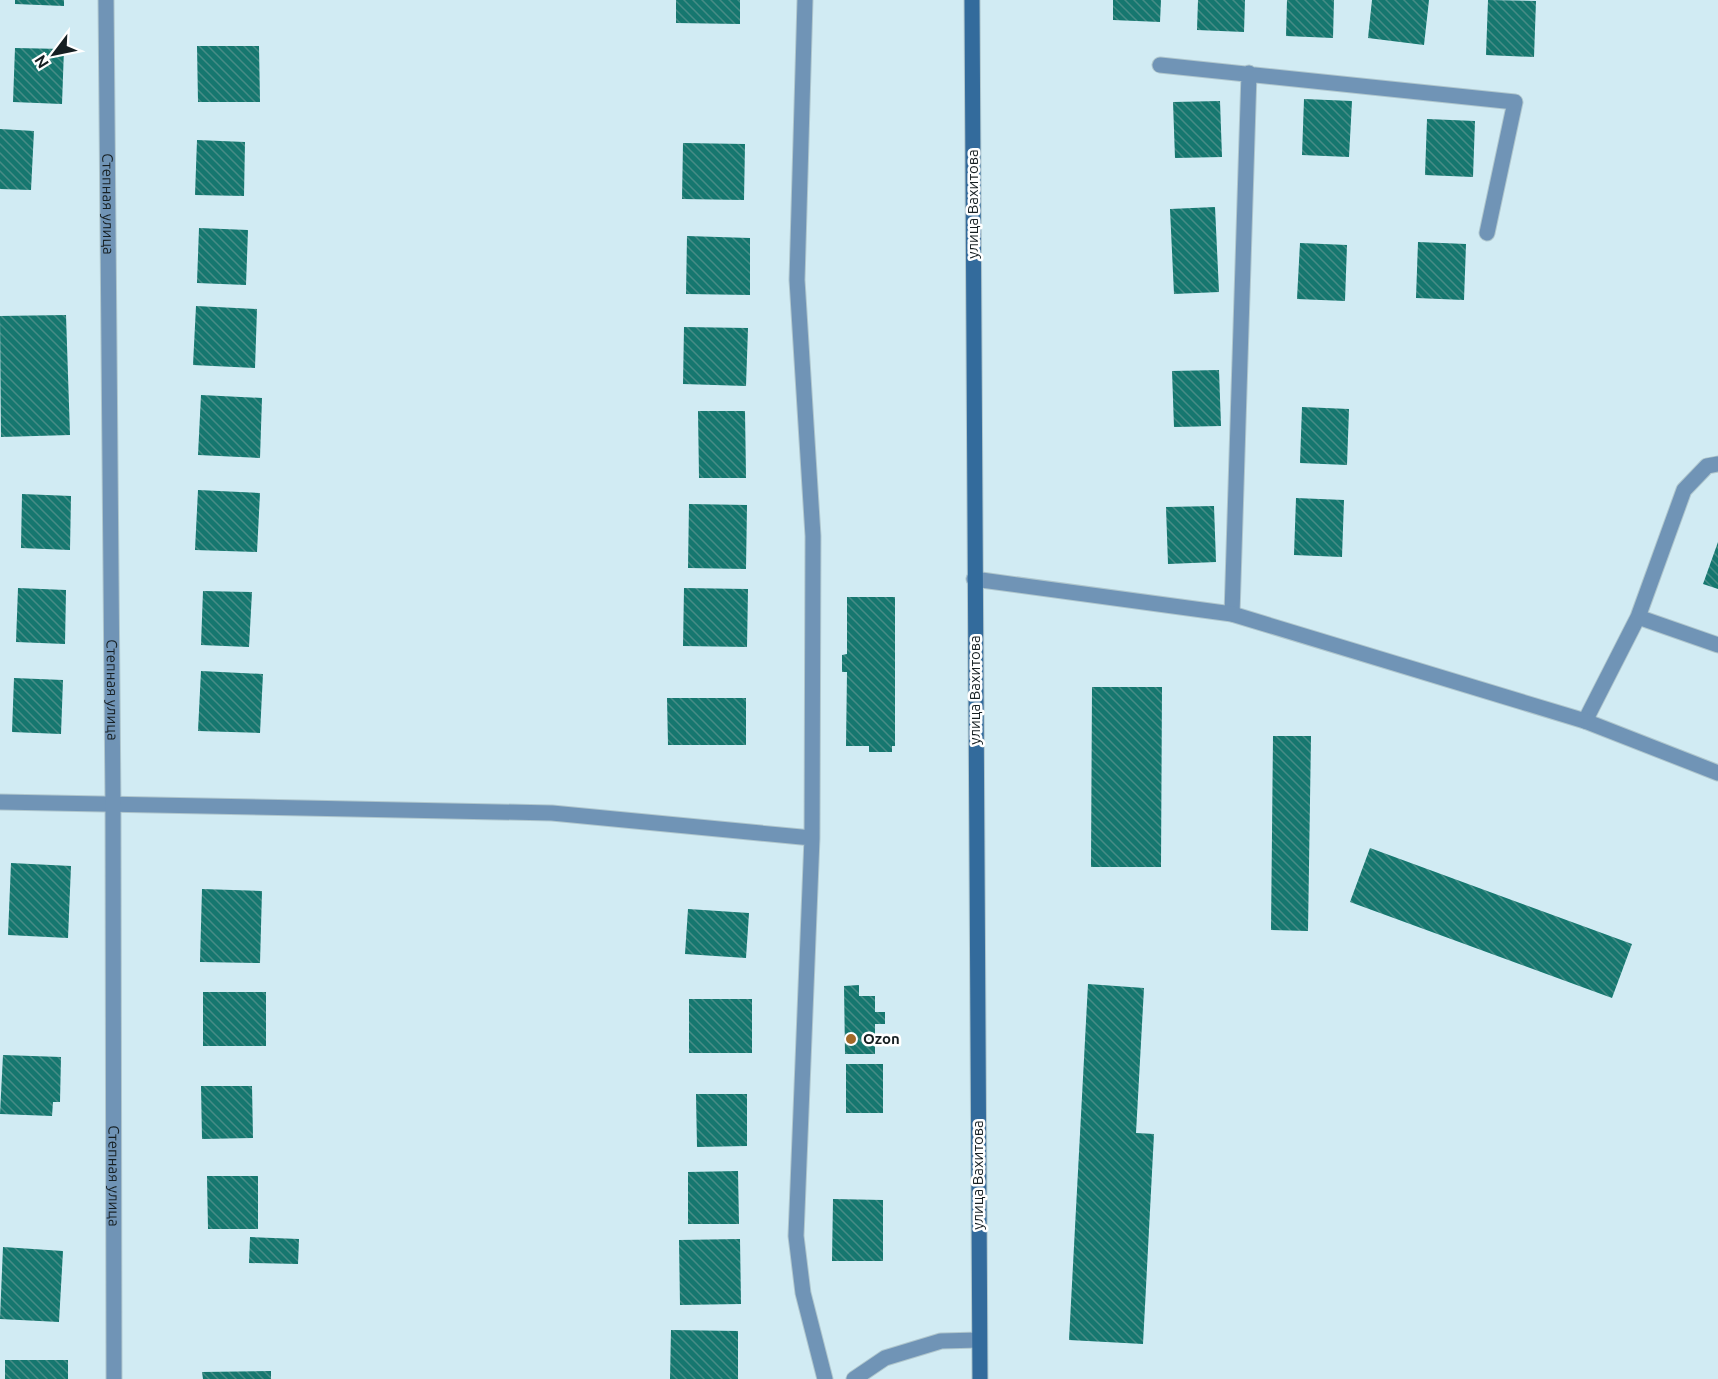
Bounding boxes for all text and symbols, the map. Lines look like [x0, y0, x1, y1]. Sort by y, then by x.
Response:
north arrow [24, 24, 84, 84]
text: N [30, 52, 52, 72]
street label: улица Вахитова [964, 149, 981, 259]
street label: Степная улица [99, 153, 117, 255]
street label: улица Вахитова [966, 635, 983, 745]
street label: Степная улица [104, 639, 121, 741]
place label: Ozon [863, 1030, 900, 1047]
marker: Ozon [844, 1032, 858, 1046]
street label: улица Вахитова [969, 1120, 986, 1230]
street label: Степная улица [106, 1125, 123, 1227]

